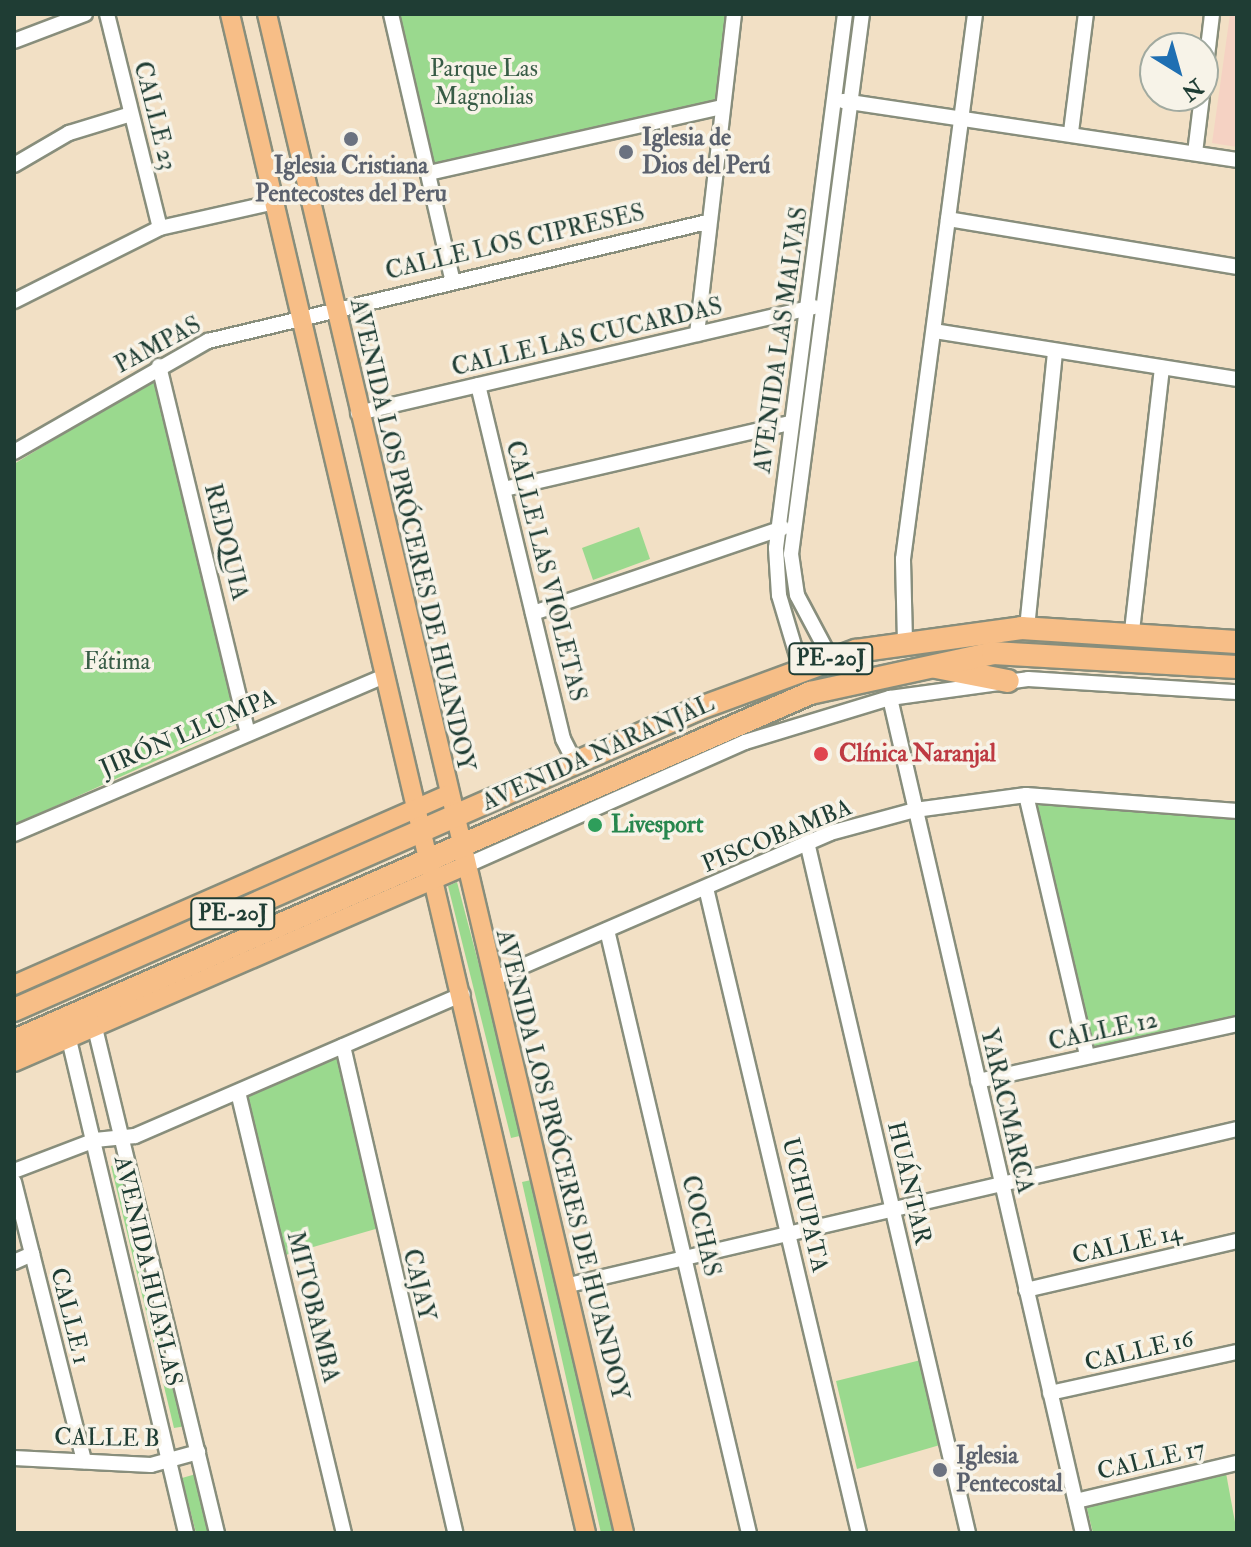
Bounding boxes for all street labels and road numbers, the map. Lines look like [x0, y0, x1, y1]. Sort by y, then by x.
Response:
street label: CALLE 23 [128, 59, 182, 173]
street label: CALLE LOS CIPRESES [383, 198, 647, 286]
street label: AVENIDA LAS MALVAS [748, 205, 814, 475]
street label: CALLE LAS CUCARDAS [449, 292, 725, 382]
street label: AVENIDA LOS PRÓCERES DE HUANDOY [344, 296, 480, 774]
street label: PAMPAS [110, 310, 206, 380]
street label: CALLE LAS VIOLETAS [500, 438, 592, 704]
street label: REDQUIA [198, 481, 254, 603]
road number: PE-20J [787, 641, 875, 677]
street label: JIRÓN LLUMPA [96, 683, 280, 783]
street label: AVENIDA NARANJAL [477, 689, 719, 817]
street label: PISCOBAMBA [698, 793, 856, 879]
road number: PE-20J [189, 896, 277, 932]
street label: AVENIDA LOS PRÓCERES DE HUANDOY [489, 927, 635, 1403]
street label: CALLE 12 [1046, 1005, 1160, 1057]
street label: YARACMARCA [974, 1026, 1040, 1196]
street label: HUÁNTAR [881, 1119, 937, 1247]
street label: UCHUPATA [776, 1135, 834, 1275]
street label: AVENIDA HUAYLAS [107, 1153, 189, 1389]
street label: COCHAS [675, 1173, 727, 1279]
street label: CALLE 14 [1069, 1217, 1185, 1271]
street label: MITOBAMBA [280, 1228, 346, 1386]
street label: CAJAY [397, 1246, 441, 1324]
street label: CALLE 1 [44, 1265, 96, 1367]
street label: CALLE 16 [1082, 1325, 1196, 1377]
street label: CALLE B [54, 1423, 160, 1453]
street label: CALLE 17 [1094, 1434, 1208, 1486]

